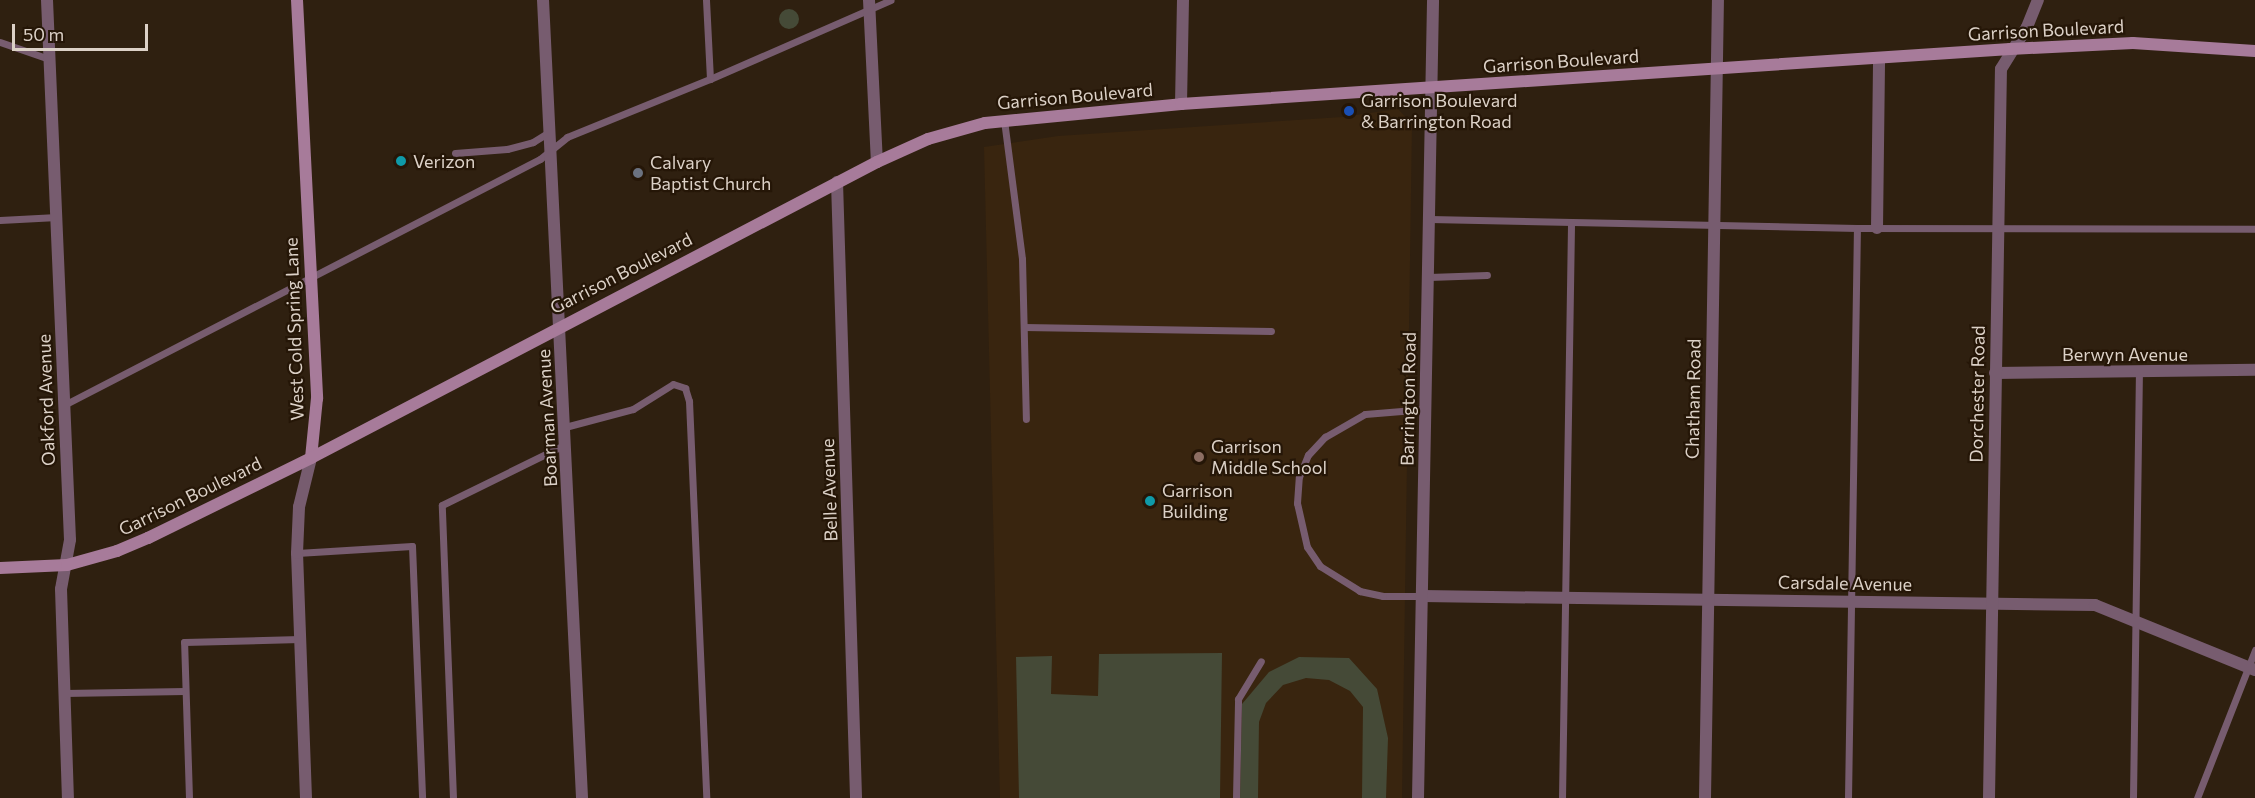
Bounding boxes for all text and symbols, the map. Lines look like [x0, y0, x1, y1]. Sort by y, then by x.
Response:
scale bar [15, 12, 152, 50]
street label: Garrison Boulevard [1967, 15, 2125, 45]
text: 50 m [23, 23, 64, 45]
street label: Garrison Boulevard [1482, 45, 1640, 77]
street label: Garrison Boulevard [996, 78, 1154, 114]
place label: Garrison Boulevard & Barrington Road [1361, 90, 1517, 132]
marker: Garrison Boulevard & Barrington Road [1342, 104, 1356, 118]
place label: Verizon [413, 150, 475, 172]
place label: Calvary Baptist Church [650, 152, 771, 195]
marker: Verizon [394, 154, 408, 168]
marker: Calvary Baptist Church [631, 166, 645, 180]
street label: Garrison Boulevard [546, 228, 696, 318]
street label: West Cold Spring Lane [280, 237, 308, 421]
street label: Dorchester Road [1965, 325, 1989, 463]
street label: Barrington Road [1396, 332, 1420, 466]
street label: Oakford Avenue [33, 334, 59, 466]
street label: Chatham Road [1681, 339, 1705, 459]
street label: Berwyn Avenue [2062, 343, 2188, 365]
street label: Boarman Avenue [533, 349, 561, 487]
place label: Garrison Middle School [1211, 436, 1327, 478]
street label: Belle Avenue [816, 438, 842, 542]
marker: Garrison Middle School [1192, 450, 1206, 464]
street label: Garrison Boulevard [115, 452, 265, 540]
place label: Garrison Building [1162, 480, 1233, 522]
marker: Garrison Building [1143, 494, 1157, 508]
street label: Carsdale Avenue [1778, 571, 1912, 595]

